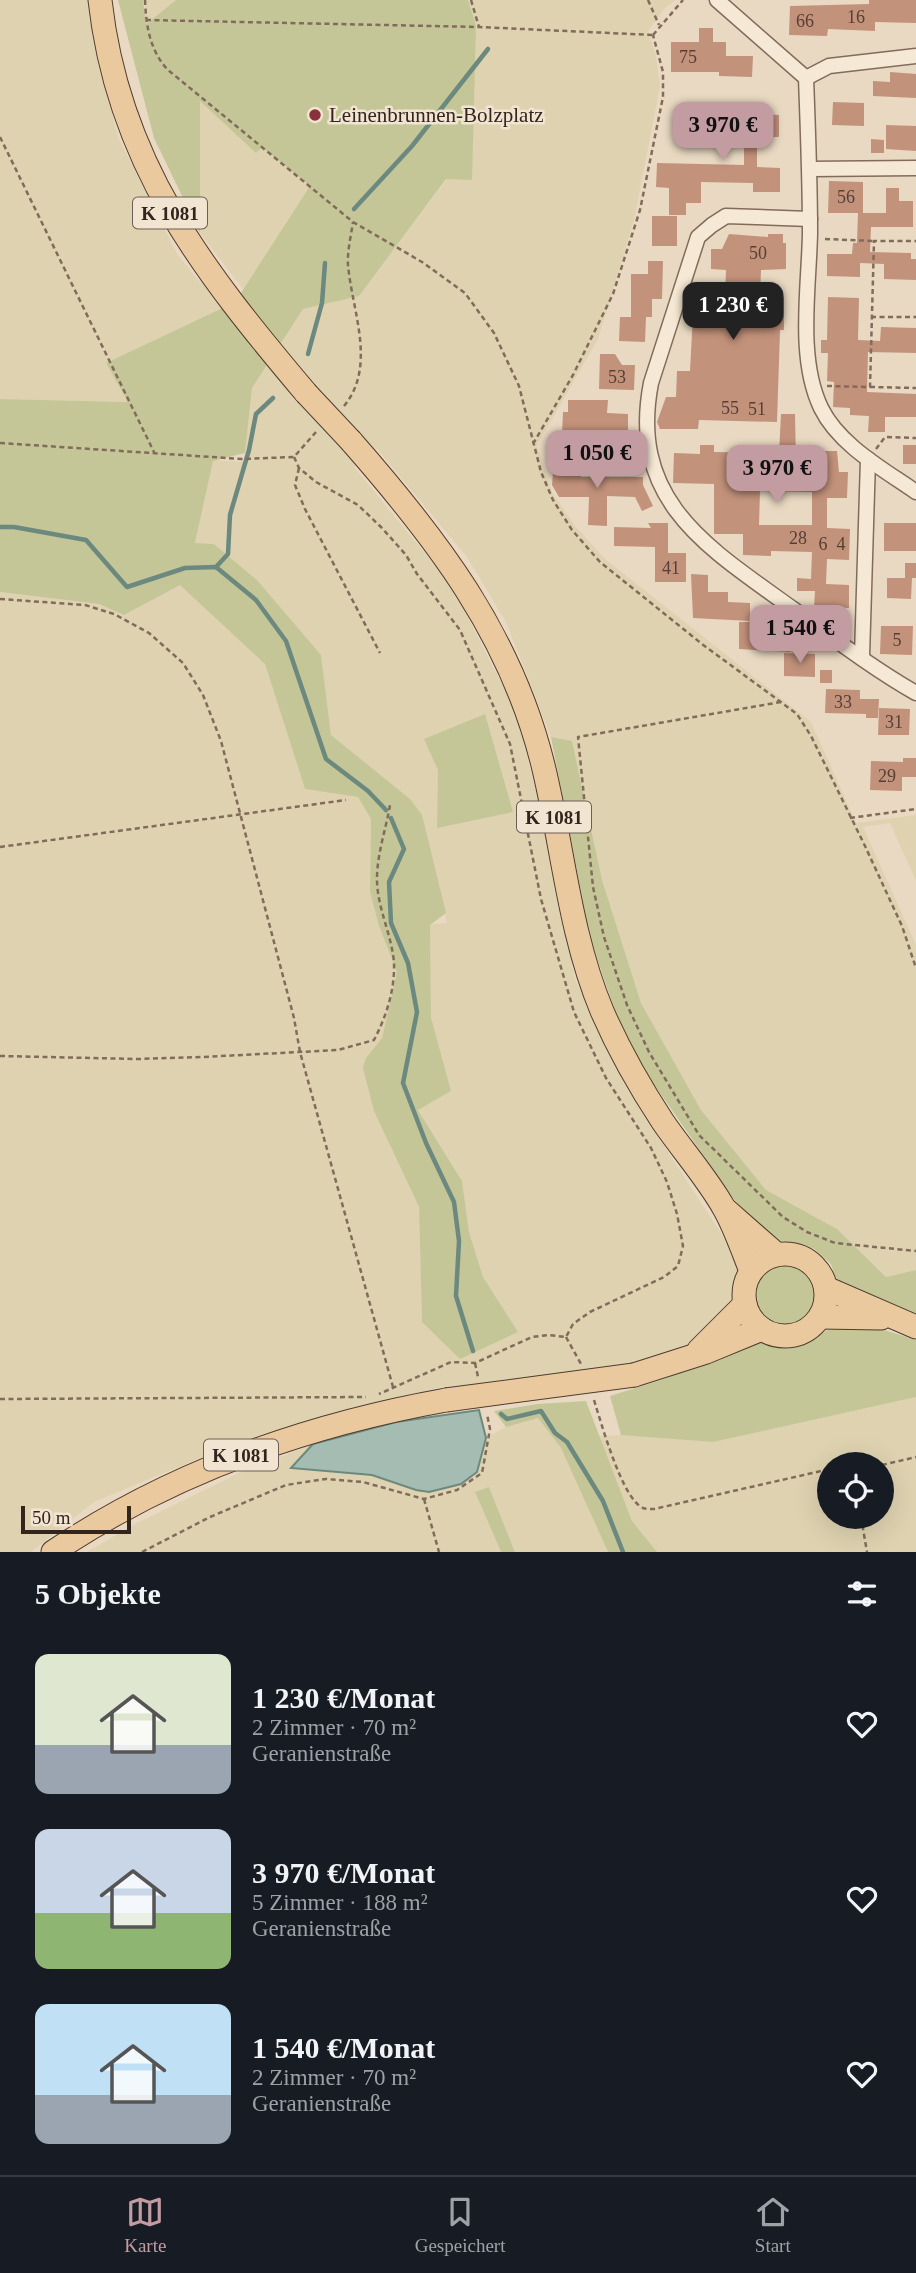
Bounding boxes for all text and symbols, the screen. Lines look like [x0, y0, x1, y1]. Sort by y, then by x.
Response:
house number: 16 [847, 7, 865, 27]
house number: 66 [796, 11, 814, 31]
house number: 75 [679, 47, 697, 67]
pin: 3 970 € [658, 102, 788, 162]
place label: Leinenbrunnen-Bolzplatz [329, 103, 544, 127]
marker: Leinenbrunnen-Bolzplatz [307, 107, 323, 123]
text: 3 970 € [689, 112, 758, 137]
house number: 56 [837, 187, 855, 207]
road number: K 1081 [133, 197, 207, 228]
house number: 50 [749, 243, 767, 263]
pin: 1 230 € [668, 282, 798, 342]
text: 1 230 € [699, 292, 768, 317]
house number: 53 [608, 367, 626, 387]
house number: 55 [721, 398, 739, 418]
house number: 51 [748, 399, 766, 419]
pin: 1 050 € [532, 430, 662, 490]
text: 1 050 € [563, 440, 632, 465]
pin: 3 970 € [712, 446, 842, 505]
text: 3 970 € [743, 455, 812, 480]
house number: 28 [789, 528, 807, 548]
house number: 6 [819, 534, 828, 554]
house number: 4 [837, 534, 846, 554]
house number: 41 [662, 558, 680, 578]
pin: 1 540 € [735, 606, 865, 665]
text: 1 540 € [766, 615, 835, 640]
house number: 5 [893, 630, 902, 650]
house number: 33 [834, 692, 852, 712]
house number: 31 [885, 712, 903, 732]
house number: 29 [878, 766, 896, 786]
road number: K 1081 [517, 802, 591, 832]
road number: K 1081 [204, 1440, 278, 1470]
map controls [817, 1452, 894, 1529]
button: locate [817, 1452, 894, 1529]
scale bar [21, 1503, 131, 1535]
text: 50 m [32, 1507, 71, 1528]
icon: filters [843, 1575, 881, 1613]
text: 5 Objekte [35, 1577, 161, 1610]
text: 1 230 €/Monat [252, 1681, 435, 1714]
icon: home [91, 1682, 175, 1766]
icon: heart [843, 1705, 881, 1743]
text: 2 Zimmer · 70 m² [252, 1715, 416, 1740]
text: Geranienstraße [252, 1741, 391, 1766]
text: 3 970 €/Monat [252, 1856, 435, 1889]
icon: home [91, 1857, 175, 1941]
icon: heart [843, 1880, 881, 1918]
text: 5 Zimmer · 188 m² [252, 1890, 428, 1915]
text: Geranienstraße [252, 1916, 391, 1941]
text: 1 540 €/Monat [252, 2031, 435, 2064]
icon: home [91, 2032, 175, 2116]
icon: heart [843, 2055, 881, 2093]
text: 2 Zimmer · 70 m² [252, 2065, 416, 2090]
text: Geranienstraße [252, 2091, 391, 2116]
tab: Karte [124, 2193, 166, 2257]
tab: Gespeichert [415, 2193, 505, 2257]
tab: Start [754, 2193, 792, 2257]

